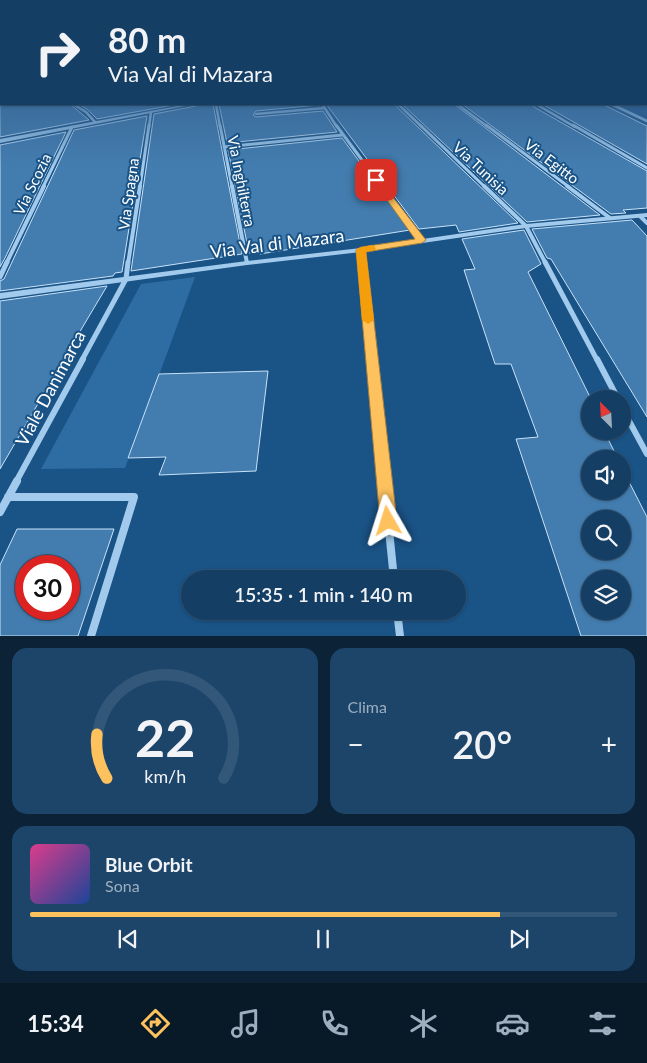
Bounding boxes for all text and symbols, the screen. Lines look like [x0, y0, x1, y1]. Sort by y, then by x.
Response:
text: 80 m [108, 18, 186, 60]
icon: right [25, 20, 90, 85]
text: Via Val di Mazara [108, 60, 273, 87]
street label: Via Inghilterra [224, 134, 260, 228]
street label: Via Egitto [521, 135, 583, 187]
street label: Via Tunisia [449, 138, 513, 198]
street label: Via Scozia [9, 150, 55, 218]
street label: Via Spagna [114, 157, 142, 231]
pin [355, 159, 397, 201]
icon: arrive [362, 166, 390, 194]
street label: Via Val di Mazara [209, 224, 345, 262]
street label: Viale Danimarca [10, 326, 90, 450]
north arrow [581, 390, 631, 440]
map controls [581, 390, 631, 620]
button: sound [581, 450, 631, 500]
position arrow [361, 494, 413, 546]
button: search [581, 510, 631, 560]
speed limit sign: 30 [15, 555, 80, 620]
button: layers [581, 570, 631, 620]
text: 15:35 · 1 min · 140 m [234, 583, 413, 606]
text: Clima [348, 697, 387, 716]
text: 22 [135, 706, 195, 768]
text: 20° [452, 721, 512, 767]
text: − [348, 727, 364, 761]
text: + [601, 727, 617, 761]
text: km/h [144, 765, 186, 787]
text: Blue Orbit [105, 853, 193, 876]
text: Sona [105, 876, 140, 895]
icon: previous [114, 925, 142, 953]
icon: pause [309, 925, 337, 953]
icon: next [505, 925, 533, 953]
icon: directions [138, 1006, 173, 1041]
icon: music [228, 1006, 263, 1041]
icon: phone [317, 1006, 352, 1041]
icon: climate [406, 1006, 441, 1041]
icon: car [495, 1006, 530, 1041]
icon: filters [585, 1006, 620, 1041]
text: 15:34 [27, 1010, 84, 1037]

